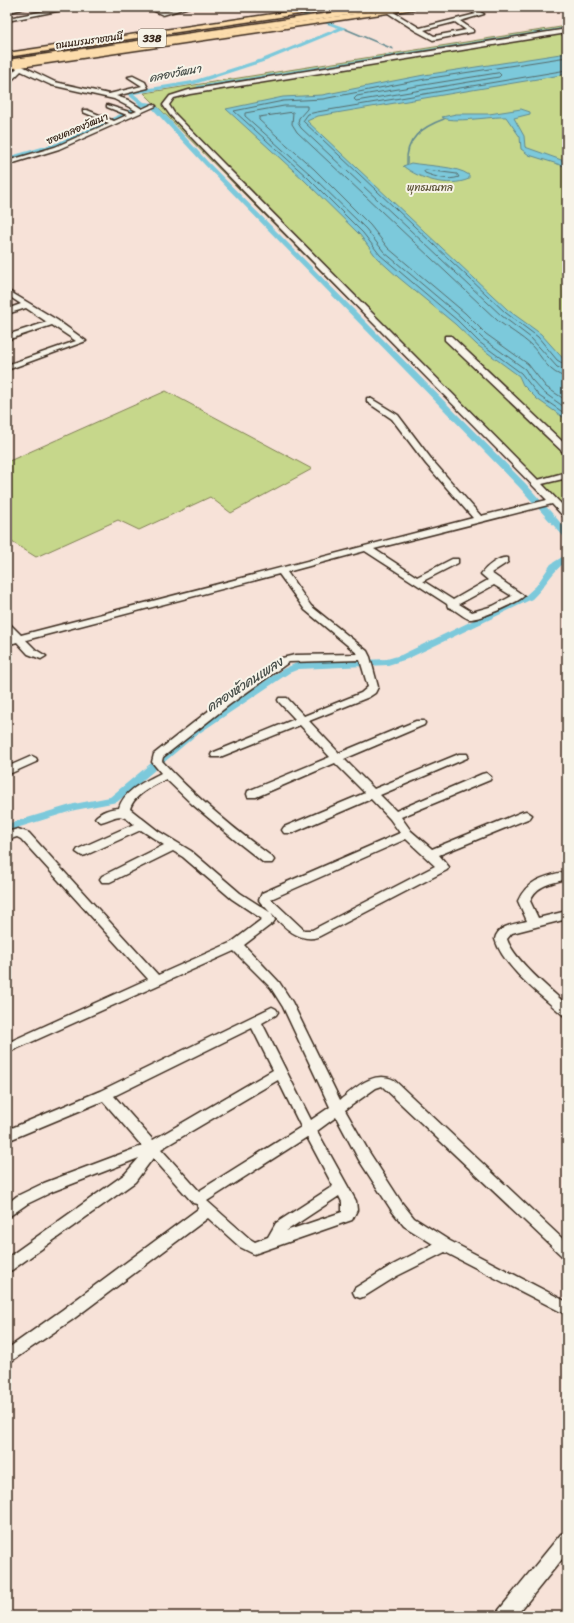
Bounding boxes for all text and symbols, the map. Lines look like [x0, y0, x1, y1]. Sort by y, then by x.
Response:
street label: ถนนบรมราชชนนี [54, 27, 125, 55]
road number: 338 [138, 29, 166, 47]
water label: คลองวัฒนา [147, 59, 204, 88]
street label: ซอยคลองวัฒนา [44, 108, 111, 150]
park label: พุทธมณฑล [407, 179, 453, 197]
water label: คลองหัวคนเพลง [201, 650, 289, 718]

